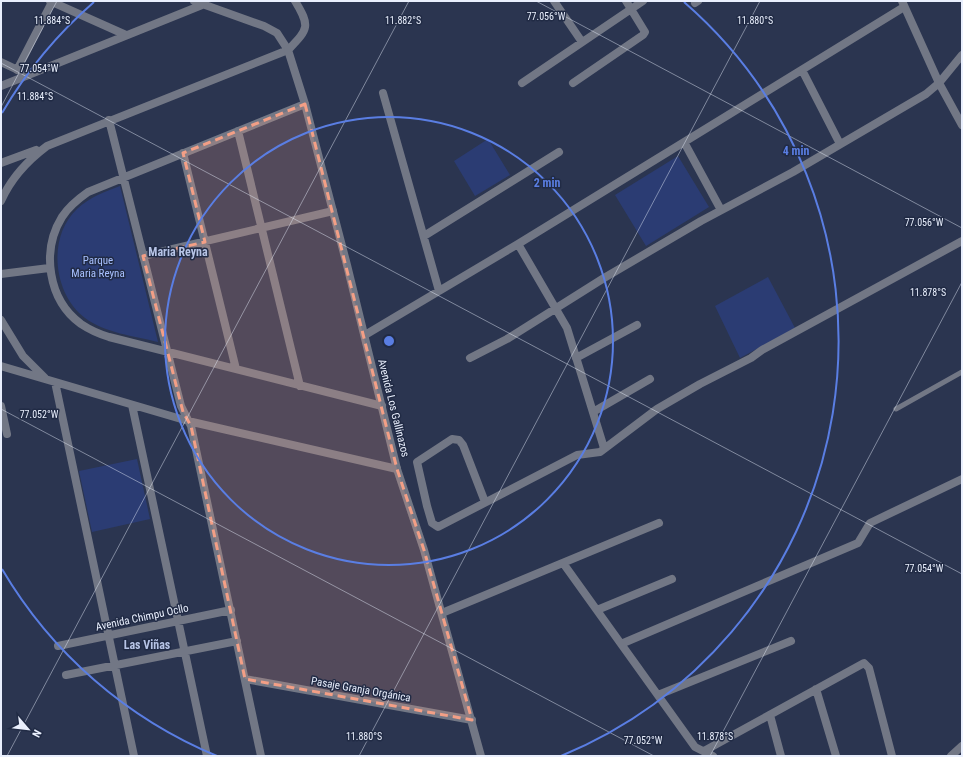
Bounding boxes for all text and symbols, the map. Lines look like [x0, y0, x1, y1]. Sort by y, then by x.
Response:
text: 77.056°W [527, 11, 566, 22]
text: 11.884°S [34, 15, 70, 26]
text: 11.882°S [385, 15, 421, 26]
text: 11.880°S [737, 15, 773, 26]
text: 77.054°W [20, 63, 59, 74]
text: 11.884°S [17, 91, 53, 102]
text: 4 min [783, 144, 809, 158]
text: 2 min [534, 176, 560, 190]
text: 77.056°W [905, 217, 944, 228]
district label: Maria Reyna [148, 245, 208, 259]
park label: Parque Maria Reyna [71, 254, 125, 280]
text: 11.878°S [910, 287, 946, 298]
centre of rings [382, 334, 396, 348]
street label: Avenida Los Gallinazos [375, 358, 412, 458]
text: 77.052°W [20, 409, 59, 420]
text: 77.054°W [905, 563, 944, 574]
street label: Avenida Chimpu Ocllo [94, 601, 190, 634]
district label: Las Viñas [124, 638, 171, 652]
street label: Pasaje Granja Orgánica [310, 674, 412, 705]
north arrow [8, 709, 48, 749]
text: N [29, 727, 44, 740]
text: 11.880°S [346, 731, 382, 742]
text: 11.878°S [697, 731, 733, 742]
text: 77.052°W [624, 735, 663, 746]

